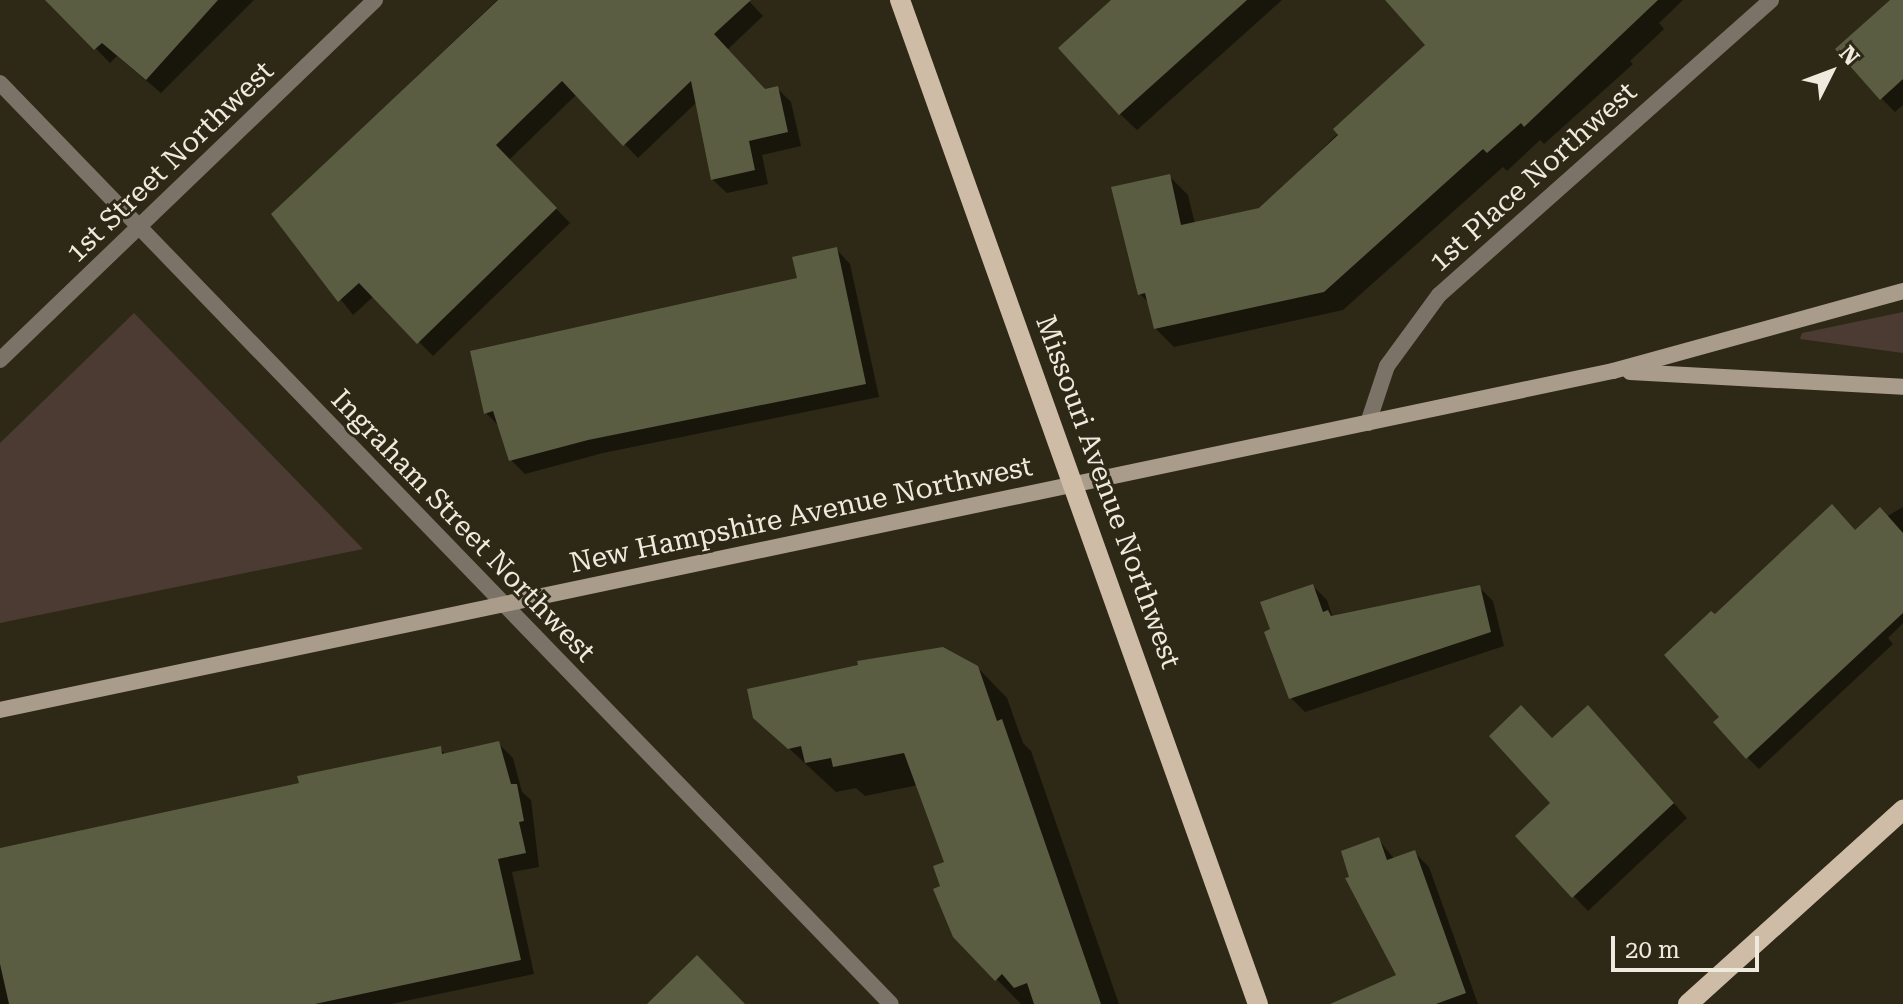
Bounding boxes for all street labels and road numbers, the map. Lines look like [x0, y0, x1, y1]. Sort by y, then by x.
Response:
street label: 1st Street Northwest [59, 54, 281, 270]
street label: 1st Place Northwest [1422, 75, 1644, 279]
street label: Missouri Avenue Northwest [1028, 311, 1188, 673]
street label: Ingraham Street Northwest [324, 383, 602, 669]
street label: New Hampshire Avenue Northwest [567, 449, 1035, 581]

